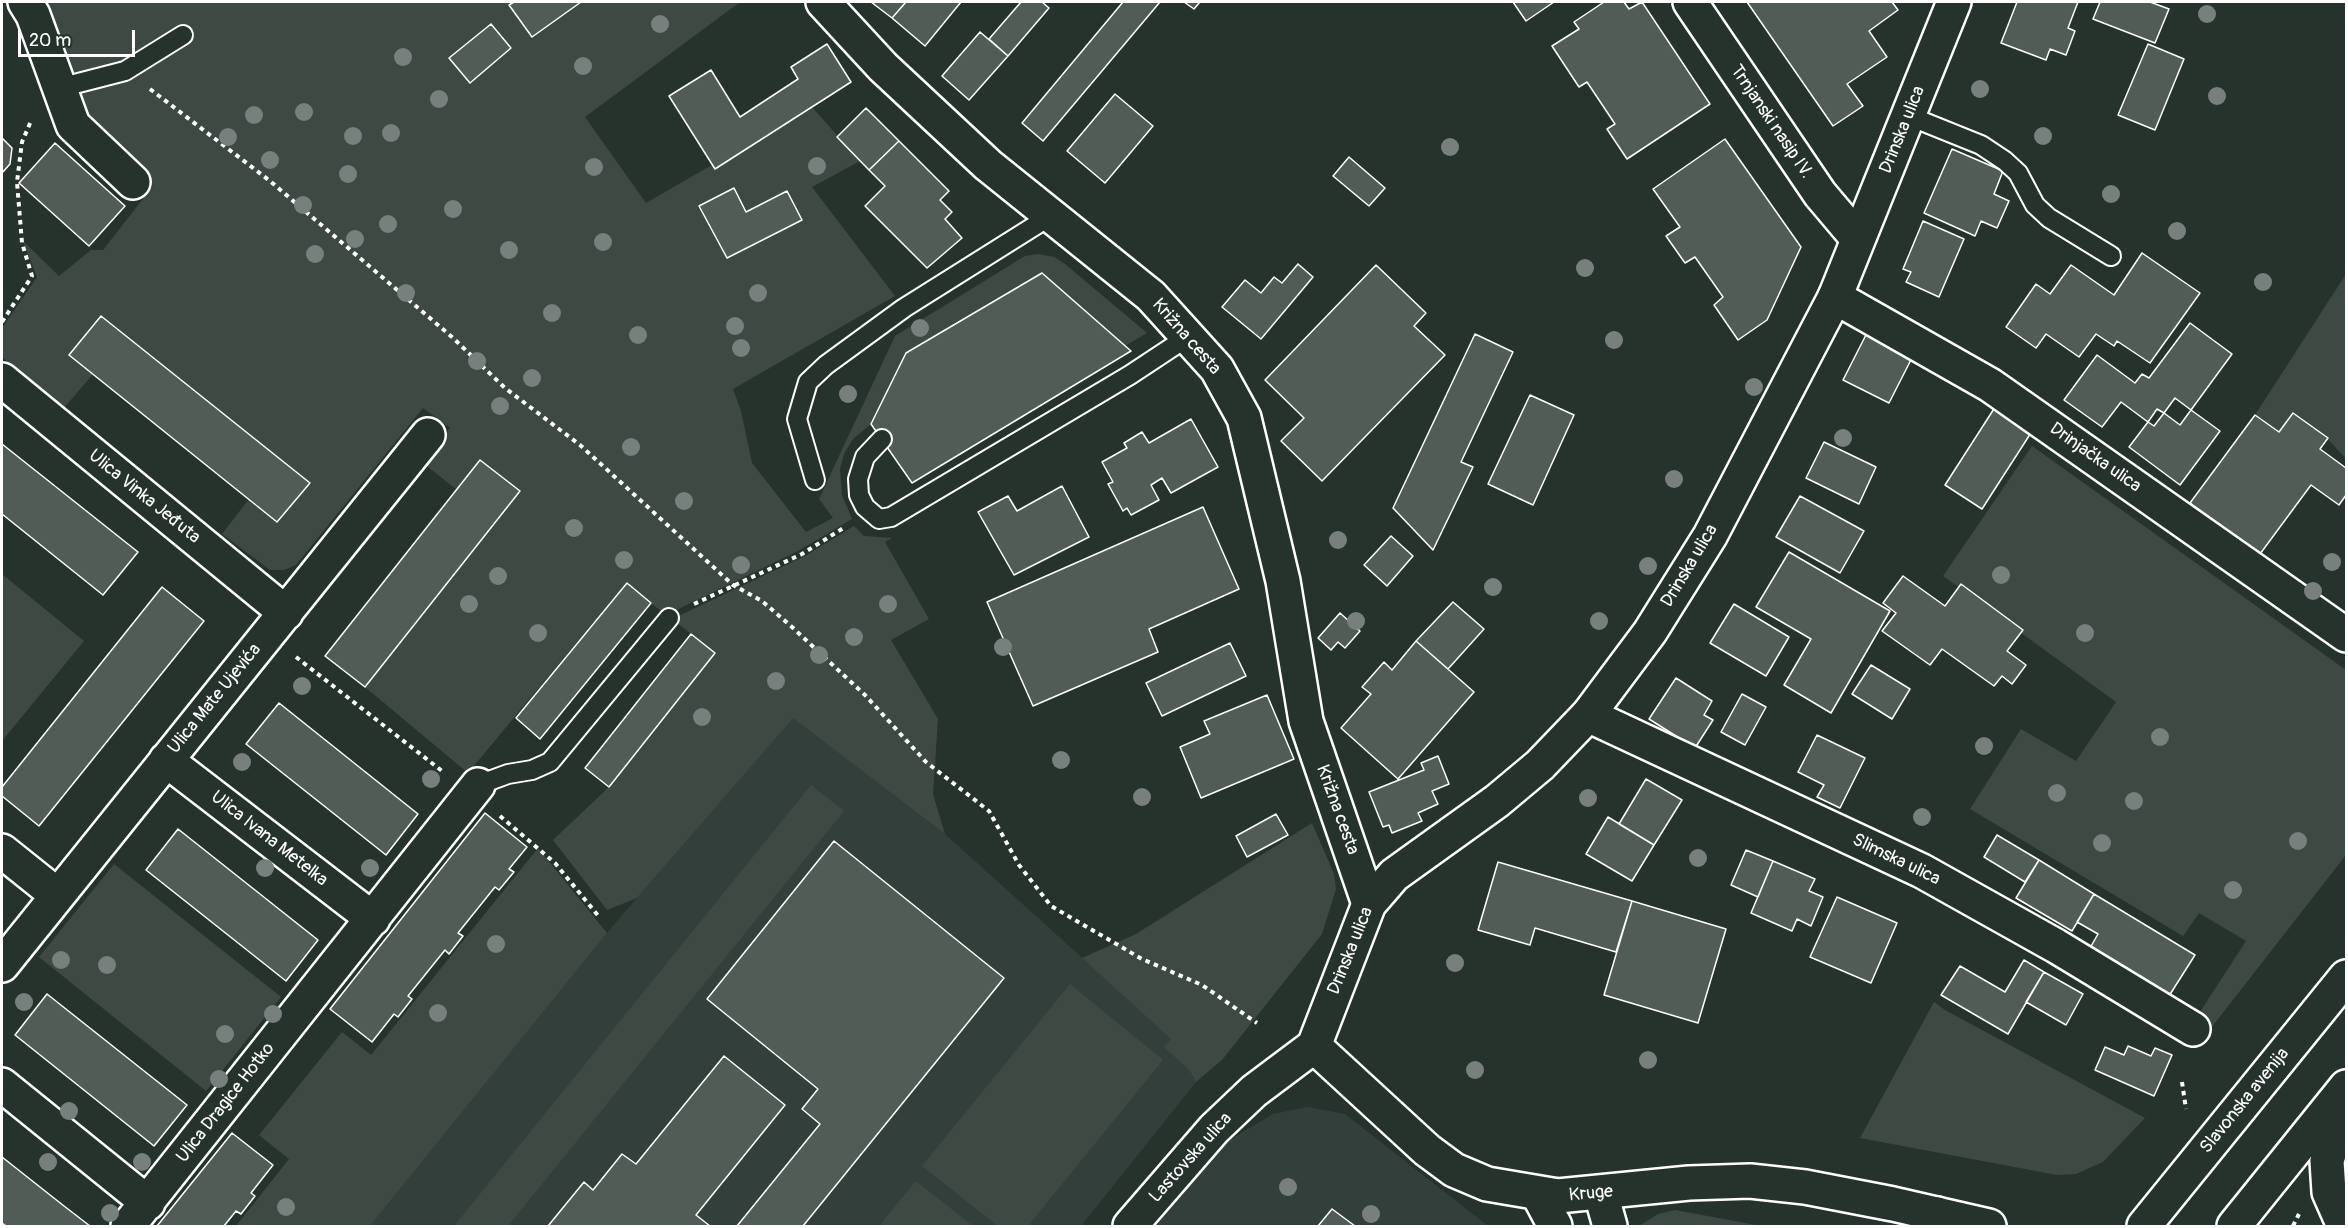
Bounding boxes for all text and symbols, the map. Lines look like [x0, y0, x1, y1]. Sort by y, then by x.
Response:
scale bar [21, 18, 138, 56]
text: 20 m [29, 29, 71, 52]
street label: Trnjanski nasip IV. [1725, 61, 1817, 183]
street label: Drinska ulica [1876, 83, 1930, 177]
street label: Križna cesta [1147, 294, 1225, 380]
street label: Drinjačka ulica [2045, 419, 2145, 497]
street label: Ulica Vinka Jeđuta [84, 445, 204, 549]
street label: Drinska ulica [1657, 521, 1723, 611]
street label: Ulica Mate Ujevića [164, 640, 266, 758]
street label: Križna cesta [1311, 762, 1363, 858]
street label: Ulica Ivana Metelka [206, 787, 332, 891]
street label: Slimska ulica [1848, 829, 1944, 891]
street label: Drinska ulica [1324, 904, 1378, 998]
street label: Ulica Dragice Hotko [172, 1039, 280, 1167]
street label: Slavonska avenija [2196, 1044, 2294, 1158]
street label: Lastovska ulica [1145, 1109, 1237, 1207]
street label: Kruge [1568, 1181, 1614, 1207]

